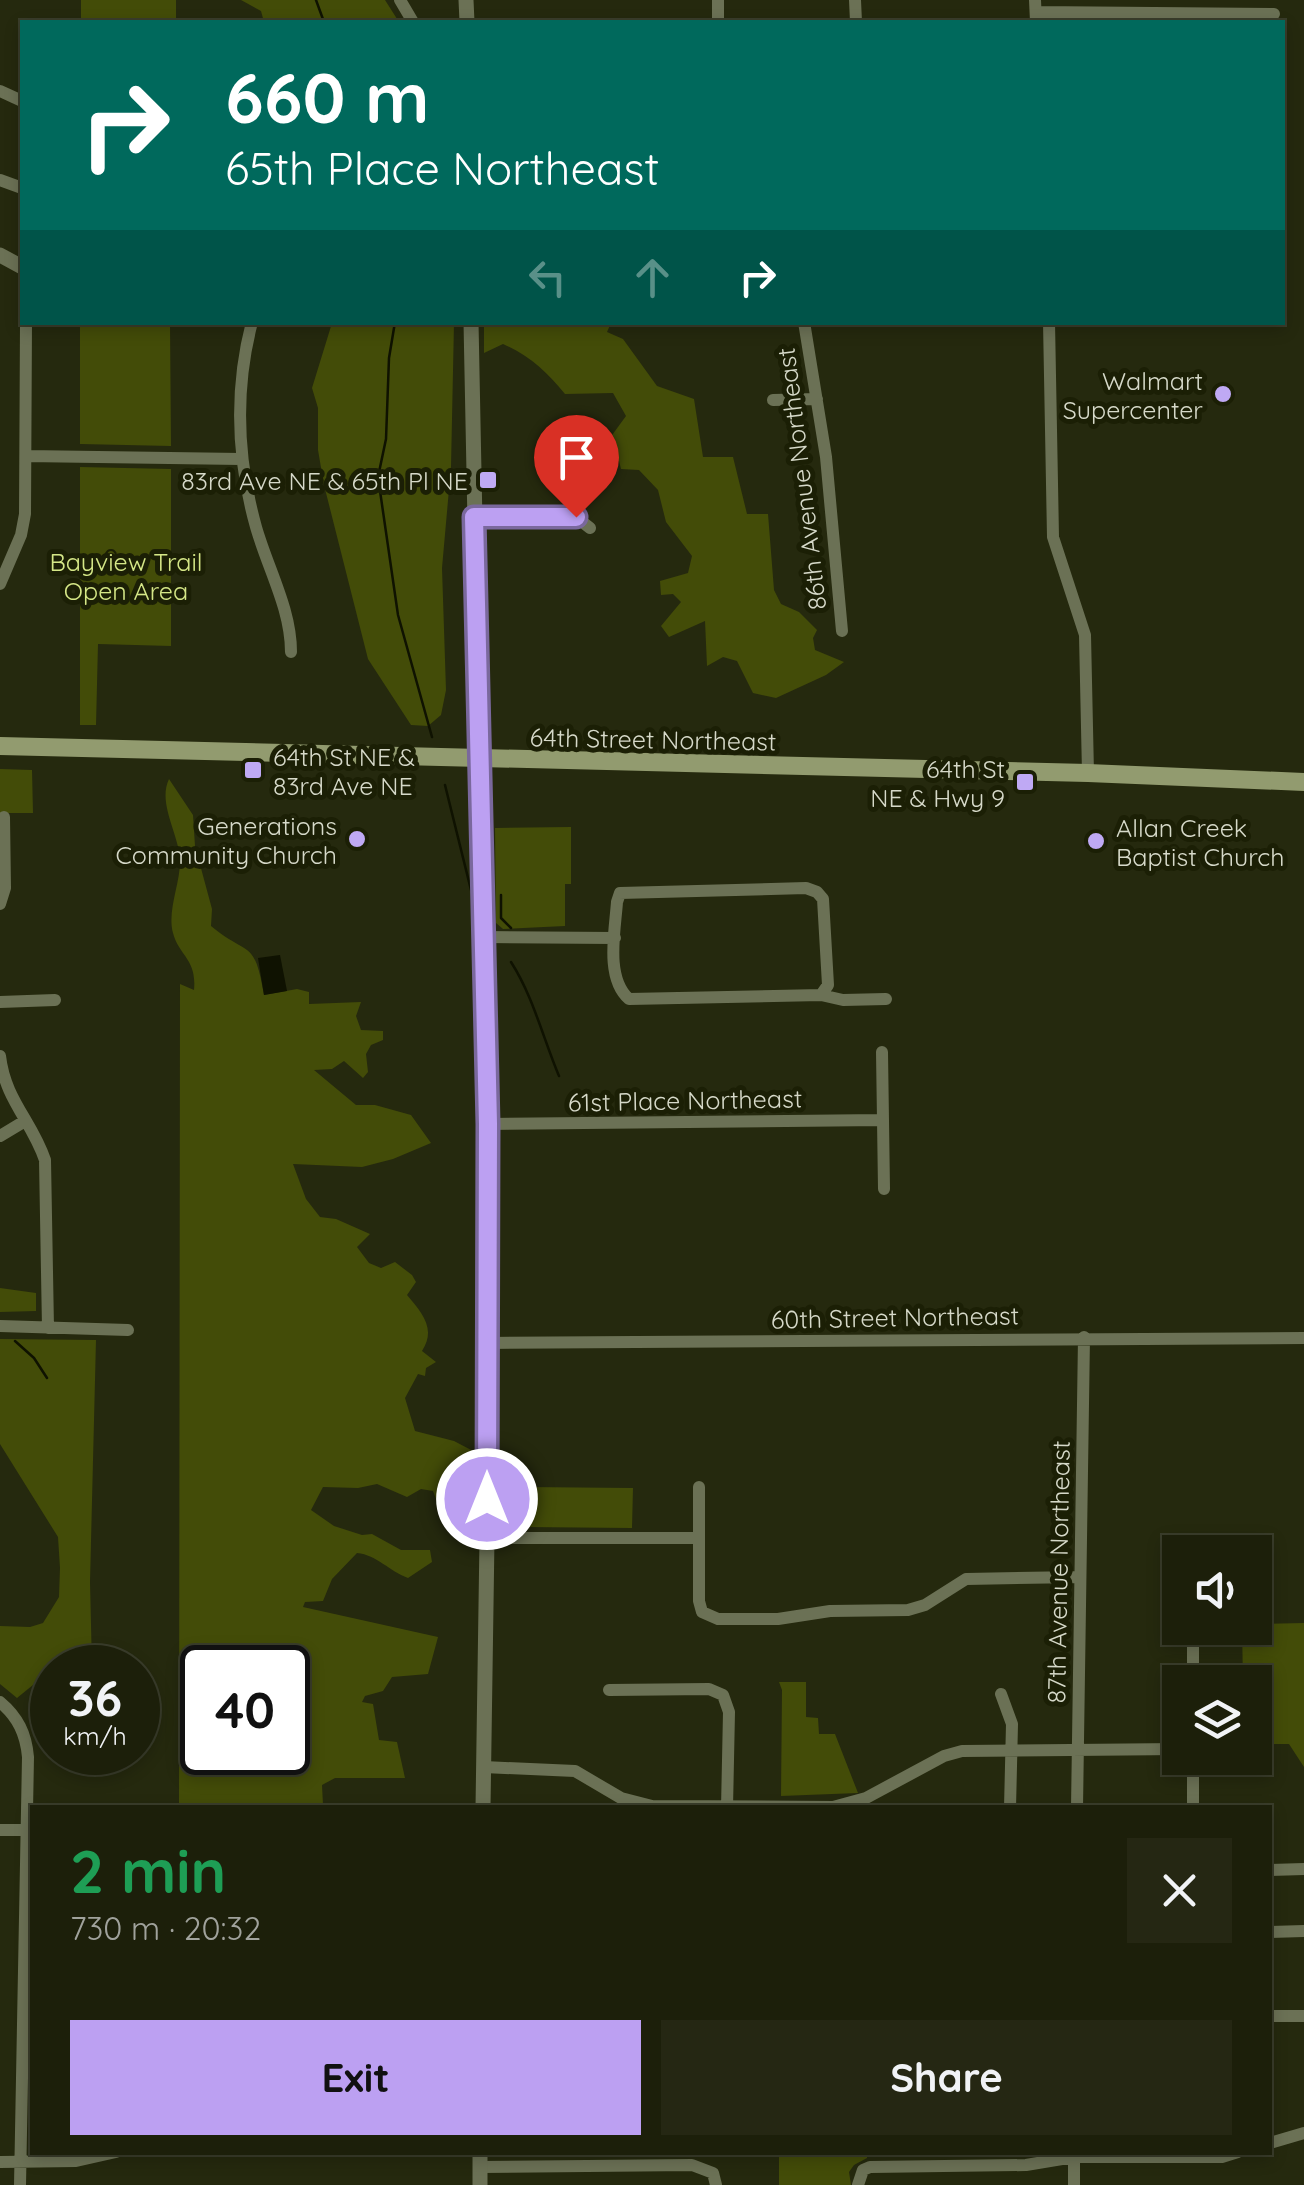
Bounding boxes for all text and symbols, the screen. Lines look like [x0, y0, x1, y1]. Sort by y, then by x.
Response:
text: 660 m [225, 53, 430, 141]
icon: right [60, 60, 190, 190]
text: 65th Place Northeast [225, 140, 660, 196]
icon: left [520, 250, 575, 305]
icon: ahead [625, 250, 680, 305]
icon: right [730, 250, 785, 305]
street label: 86th Avenue Northeast [770, 346, 832, 612]
place label: Walmart Supercenter [1063, 365, 1203, 425]
marker: Walmart Supercenter [1212, 383, 1234, 405]
pin [534, 415, 619, 518]
icon: arrive [549, 430, 604, 485]
place label: 83rd Ave NE & 65th Pl NE [181, 465, 468, 496]
marker: 83rd Ave NE & 65th Pl NE [477, 469, 499, 491]
park label: Bayview Trail Open Area [49, 546, 203, 606]
street label: 64th Street Northeast [529, 721, 777, 757]
place label: 64th St NE & 83rd Ave NE [273, 741, 415, 801]
place label: 64th St NE & Hwy 9 [870, 753, 1005, 813]
marker: 64th St NE & 83rd Ave NE [242, 759, 264, 781]
marker: 64th St NE & Hwy 9 [1014, 771, 1036, 793]
place label: Generations Community Church [115, 810, 337, 870]
place label: Allan Creek Baptist Church [1116, 812, 1284, 872]
marker: Generations Community Church [346, 828, 368, 850]
marker: Allan Creek Baptist Church [1085, 830, 1107, 852]
street label: 61st Place Northeast [568, 1082, 802, 1118]
street label: 60th Street Northeast [771, 1299, 1019, 1335]
street label: 87th Avenue Northeast [1040, 1440, 1076, 1704]
position arrow [435, 1447, 539, 1551]
map controls [1162, 1535, 1272, 1775]
button: sound [1162, 1535, 1272, 1645]
speed limit sign: 40 [180, 1645, 310, 1775]
button: layers [1162, 1665, 1272, 1775]
text: 36 [68, 1666, 122, 1729]
text: km/h [63, 1720, 127, 1751]
text: 2 min [70, 1833, 226, 1908]
button: close [1127, 1838, 1232, 1943]
text: 730 m · 20:32 [70, 1908, 261, 1948]
button: Exit [70, 2020, 641, 2135]
button: Share [661, 2020, 1232, 2135]

